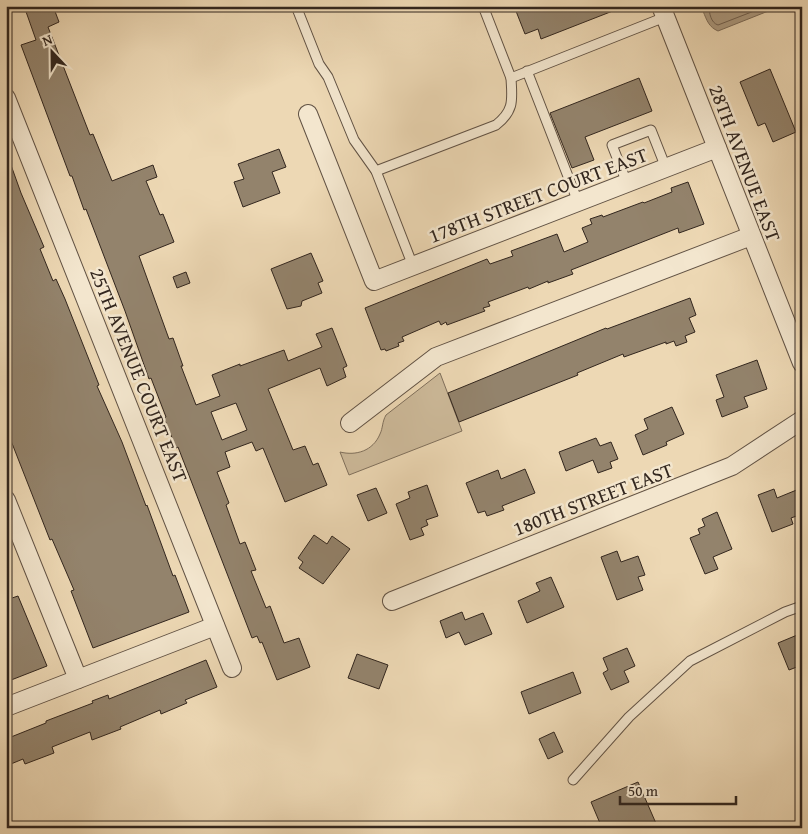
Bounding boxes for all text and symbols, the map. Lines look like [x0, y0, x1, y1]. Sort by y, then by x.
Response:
north arrow [28, 28, 78, 78]
text: N [39, 29, 56, 51]
street label: 28TH AVENUE EAST [702, 80, 789, 245]
street label: 178TH STREET COURT EAST [424, 139, 651, 250]
street label: 25TH AVENUE COURT EAST [83, 263, 196, 486]
street label: 180TH STREET EAST [509, 455, 677, 542]
scale bar [620, 774, 737, 806]
text: 50 m [628, 780, 659, 801]

